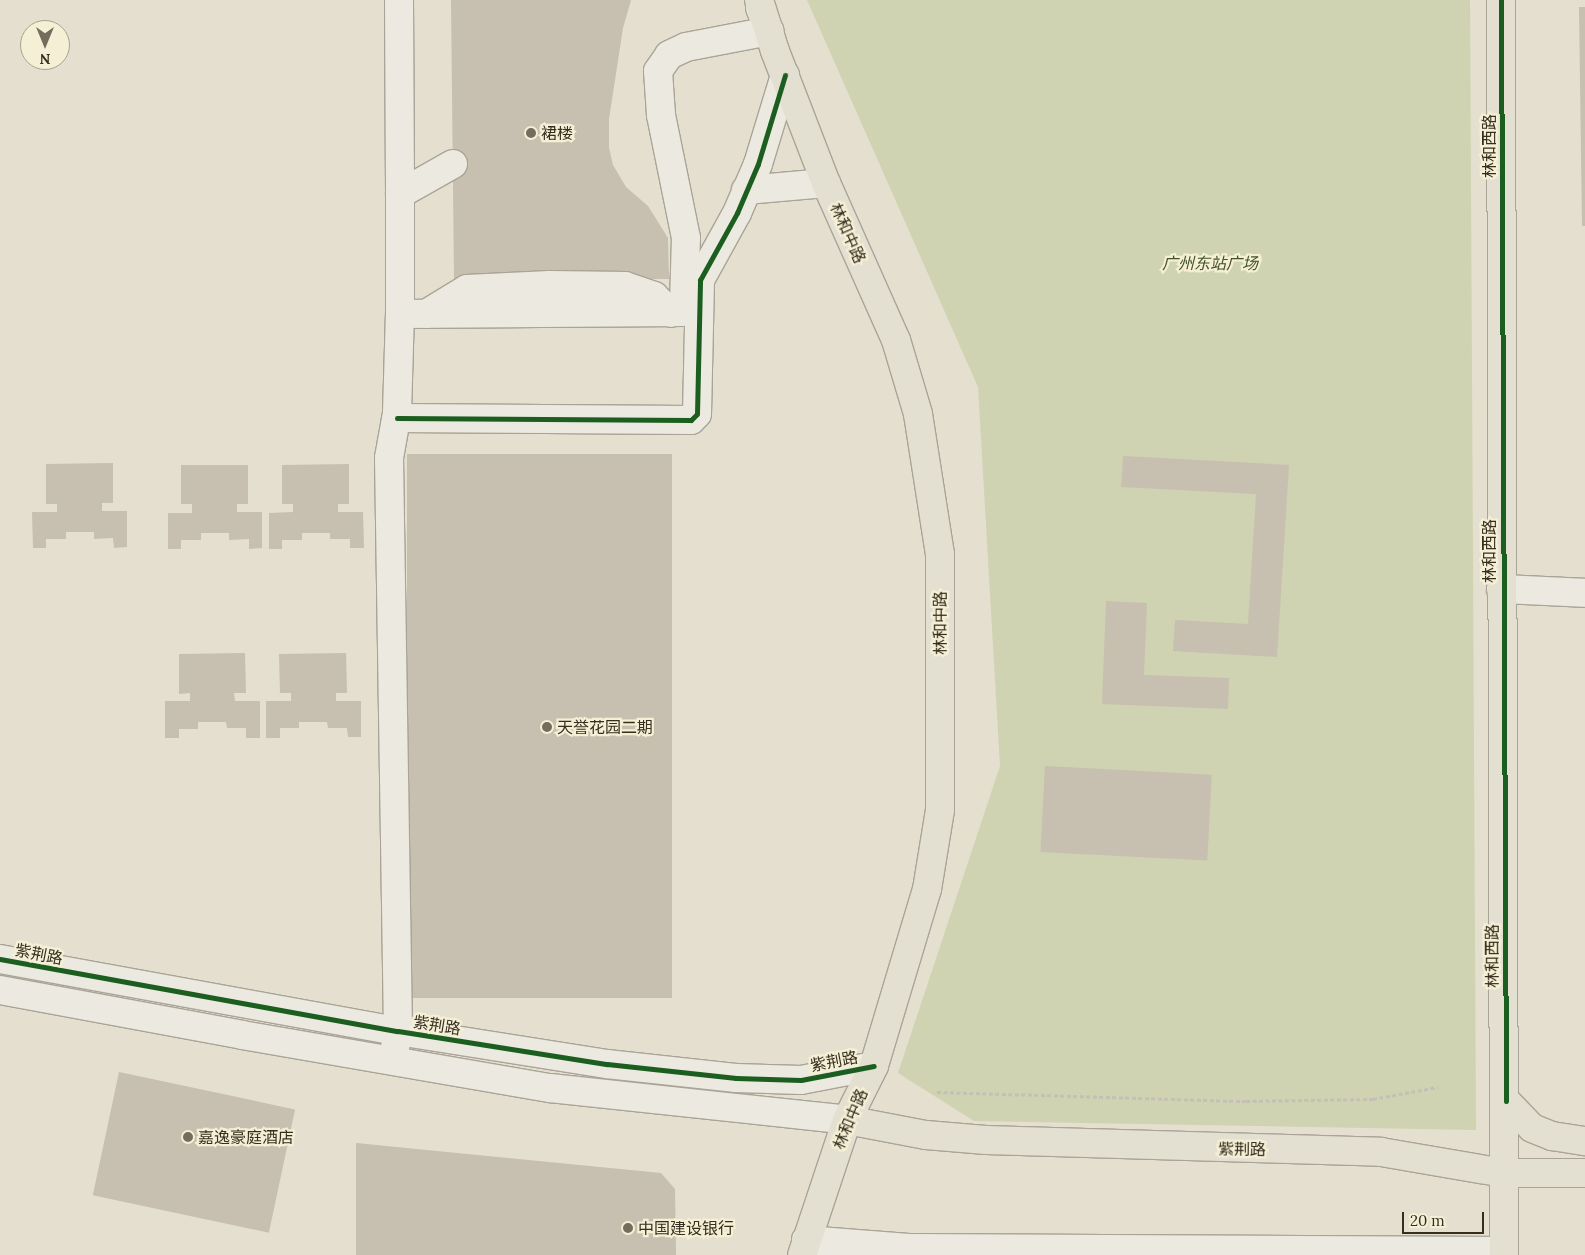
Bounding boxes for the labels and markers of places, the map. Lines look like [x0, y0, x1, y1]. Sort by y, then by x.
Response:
place label: 裙楼 [541, 123, 573, 143]
marker: 裙楼 [525, 127, 537, 139]
place label: 天誉花园二期 [557, 717, 653, 737]
marker: 天誉花园二期 [541, 721, 553, 733]
place label: 嘉逸豪庭酒店 [198, 1127, 294, 1147]
marker: 嘉逸豪庭酒店 [182, 1131, 194, 1143]
place label: 中国建设银行 [638, 1218, 734, 1238]
marker: 中国建设银行 [622, 1222, 634, 1234]

